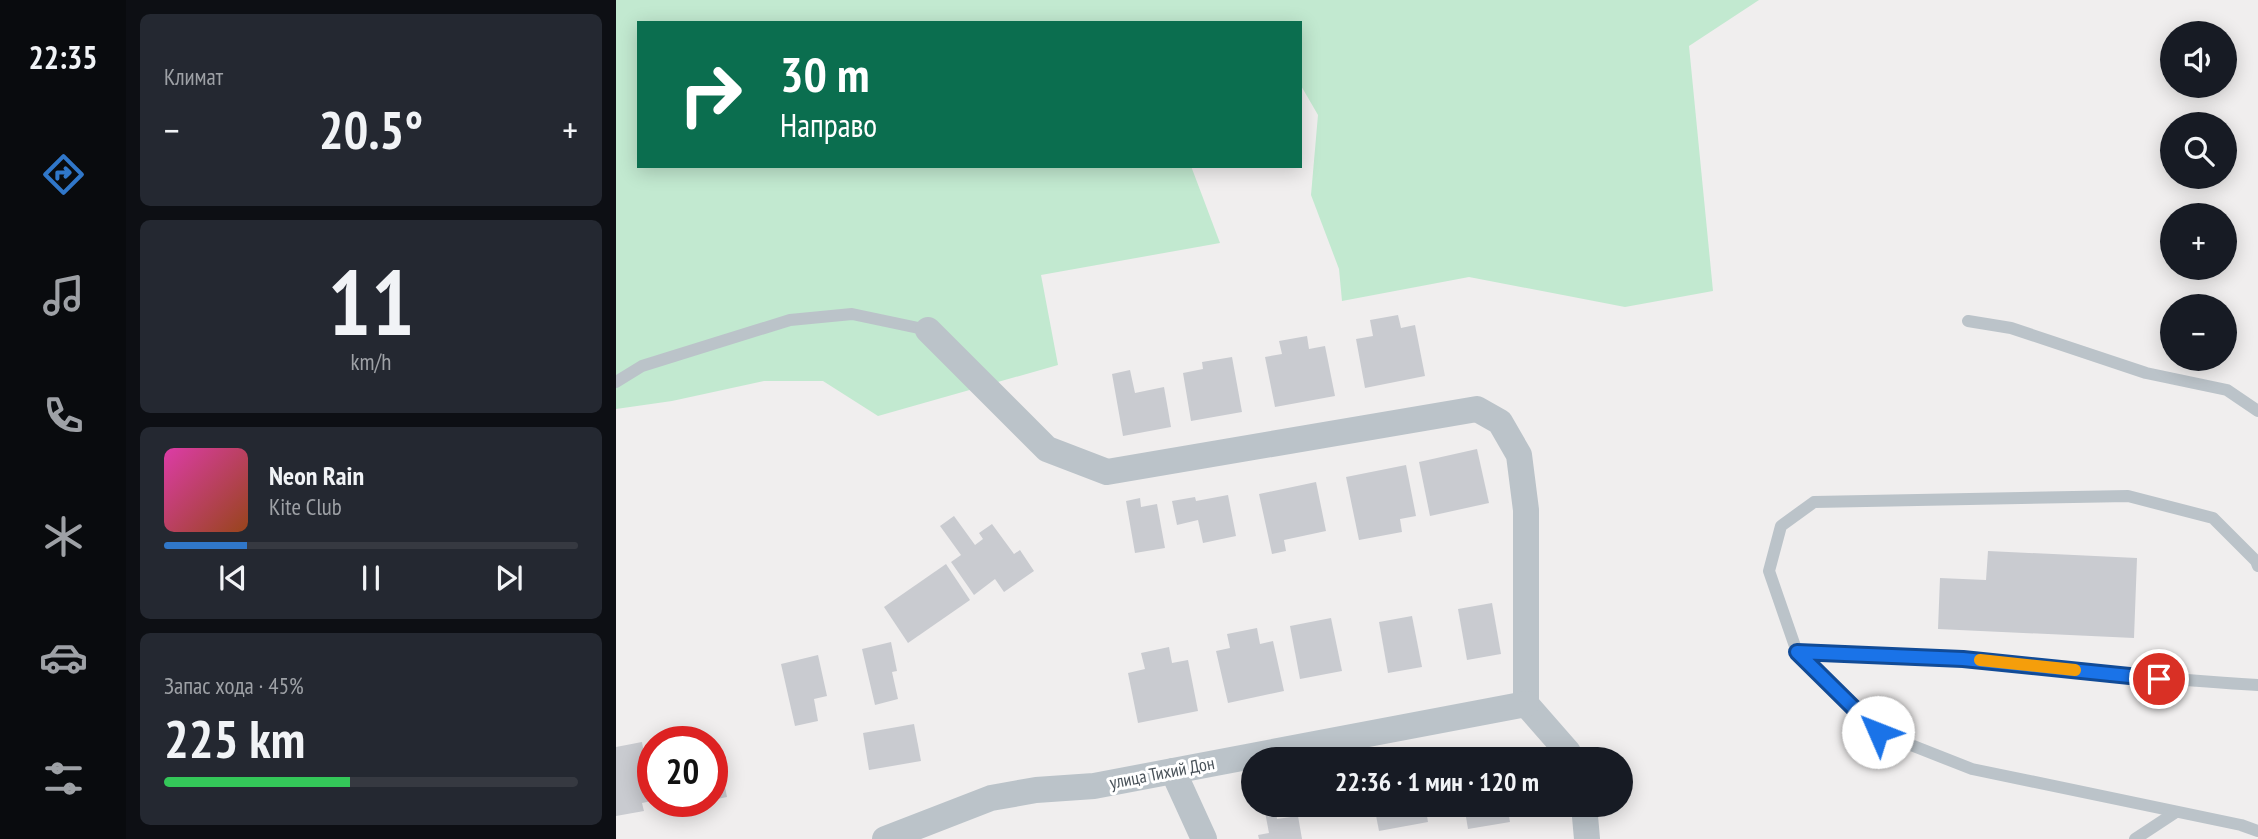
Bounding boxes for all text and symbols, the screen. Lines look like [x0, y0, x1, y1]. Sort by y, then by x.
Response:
map controls [2160, 21, 2237, 371]
button: sound [2160, 21, 2237, 98]
text: 22:35 [28, 36, 98, 78]
text: 30 m [780, 42, 869, 106]
icon: right [665, 49, 756, 140]
text: Климат [164, 62, 223, 91]
text: 20.5° [319, 96, 423, 163]
text: Направо [780, 104, 877, 146]
text: − [164, 105, 180, 154]
text: + [562, 105, 578, 154]
button: search [2160, 112, 2237, 189]
icon: directions [39, 150, 88, 199]
button: + [2160, 203, 2237, 280]
text: 11 [328, 242, 415, 360]
icon: music [39, 271, 88, 320]
button: − [2160, 294, 2237, 371]
text: km/h [351, 347, 391, 376]
icon: phone [39, 391, 88, 440]
text: Neon Rain [269, 459, 364, 492]
text: Kite Club [269, 492, 342, 521]
icon: climate [39, 512, 88, 561]
icon: previous [214, 559, 252, 597]
icon: pause [352, 559, 390, 597]
icon: next [490, 559, 528, 597]
icon: car [39, 633, 88, 682]
pin [2129, 649, 2189, 709]
icon: arrive [2140, 660, 2178, 698]
text: Запас хода · 45% [164, 671, 304, 700]
position arrow [1841, 695, 1915, 769]
text: 225 km [164, 705, 305, 772]
speed limit sign: 20 [637, 726, 728, 817]
street label: улица Тихий Дон [1108, 751, 1216, 794]
icon: filters [39, 754, 88, 803]
text: 22:36 · 1 мин · 120 m [1335, 765, 1539, 798]

